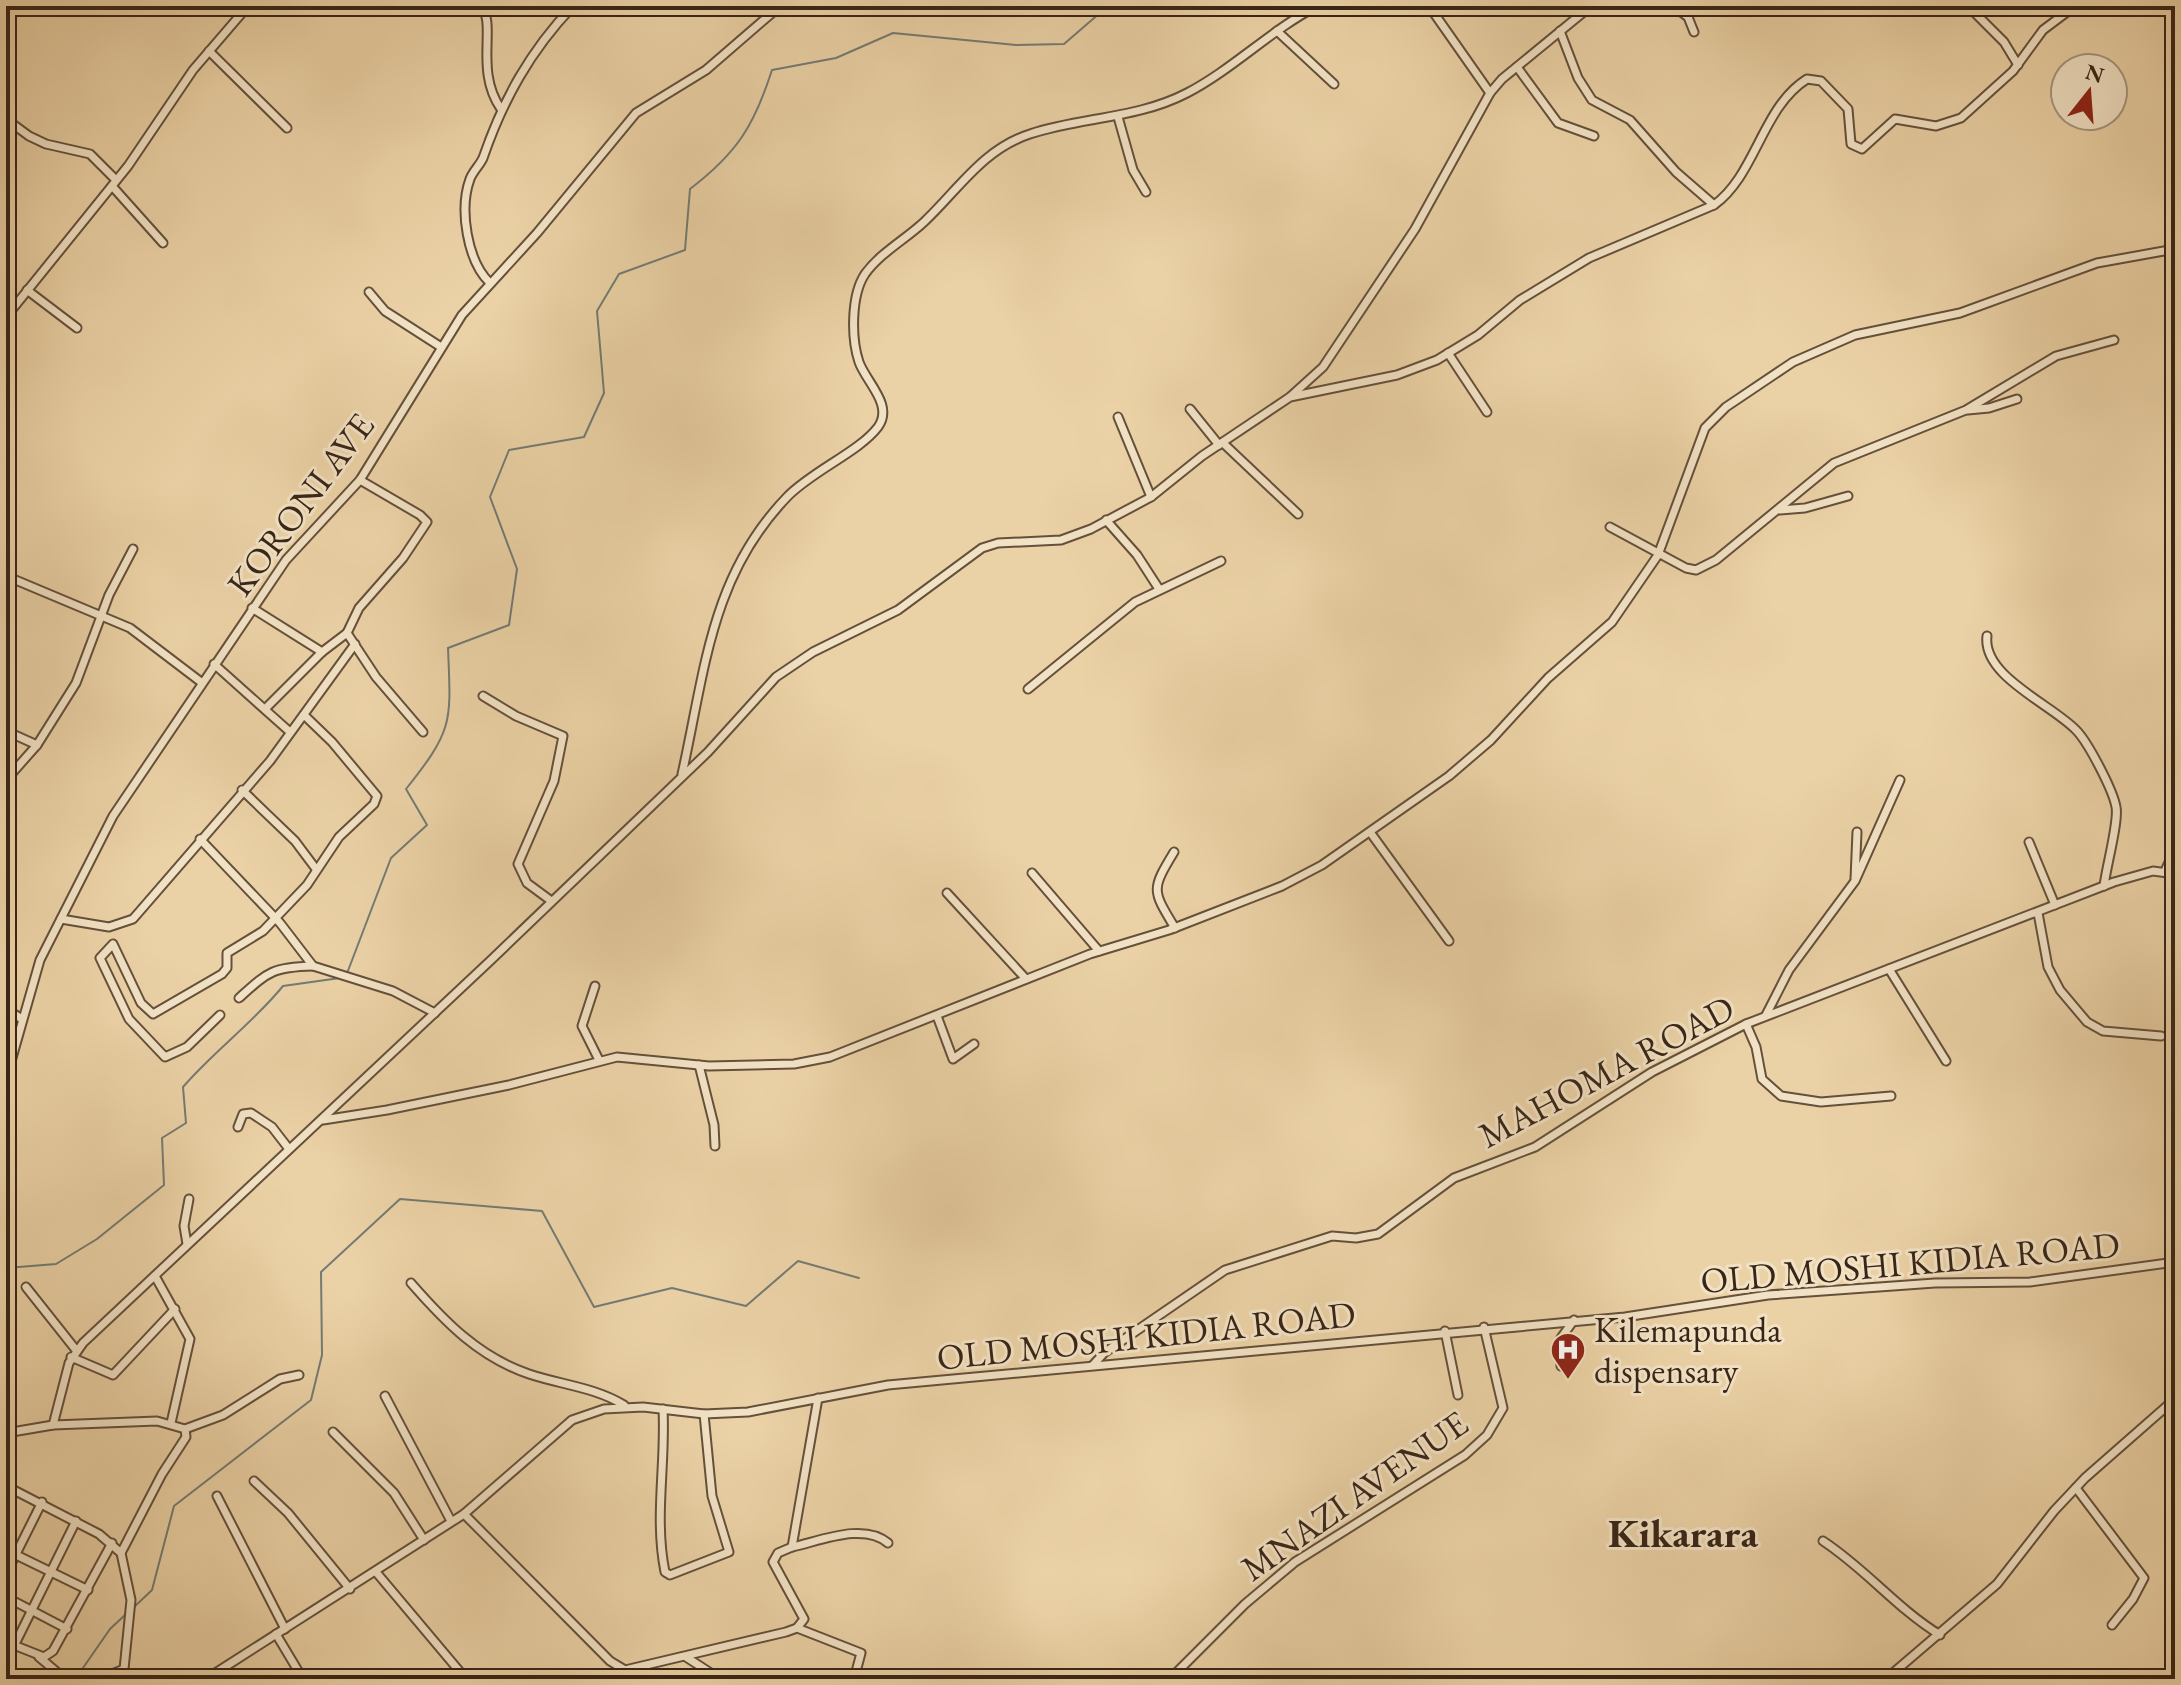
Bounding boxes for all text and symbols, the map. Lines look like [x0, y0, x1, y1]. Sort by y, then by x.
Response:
north arrow [2049, 52, 2129, 132]
text: N [2082, 57, 2108, 90]
street label: KORONI AVE [216, 403, 385, 605]
street label: MAHOMA ROAD [1470, 984, 1742, 1159]
street label: OLD MOSHI KIDIA ROAD [1699, 1221, 2122, 1304]
street label: OLD MOSHI KIDIA ROAD [935, 1290, 1358, 1381]
place label: Kilemapunda dispensary [1594, 1306, 1782, 1394]
hospital icon: Kilemapunda dispensary [1549, 1331, 1587, 1381]
street label: MNAZI AVENUE [1232, 1400, 1477, 1591]
district label: Kikarara [1608, 1507, 1758, 1559]

